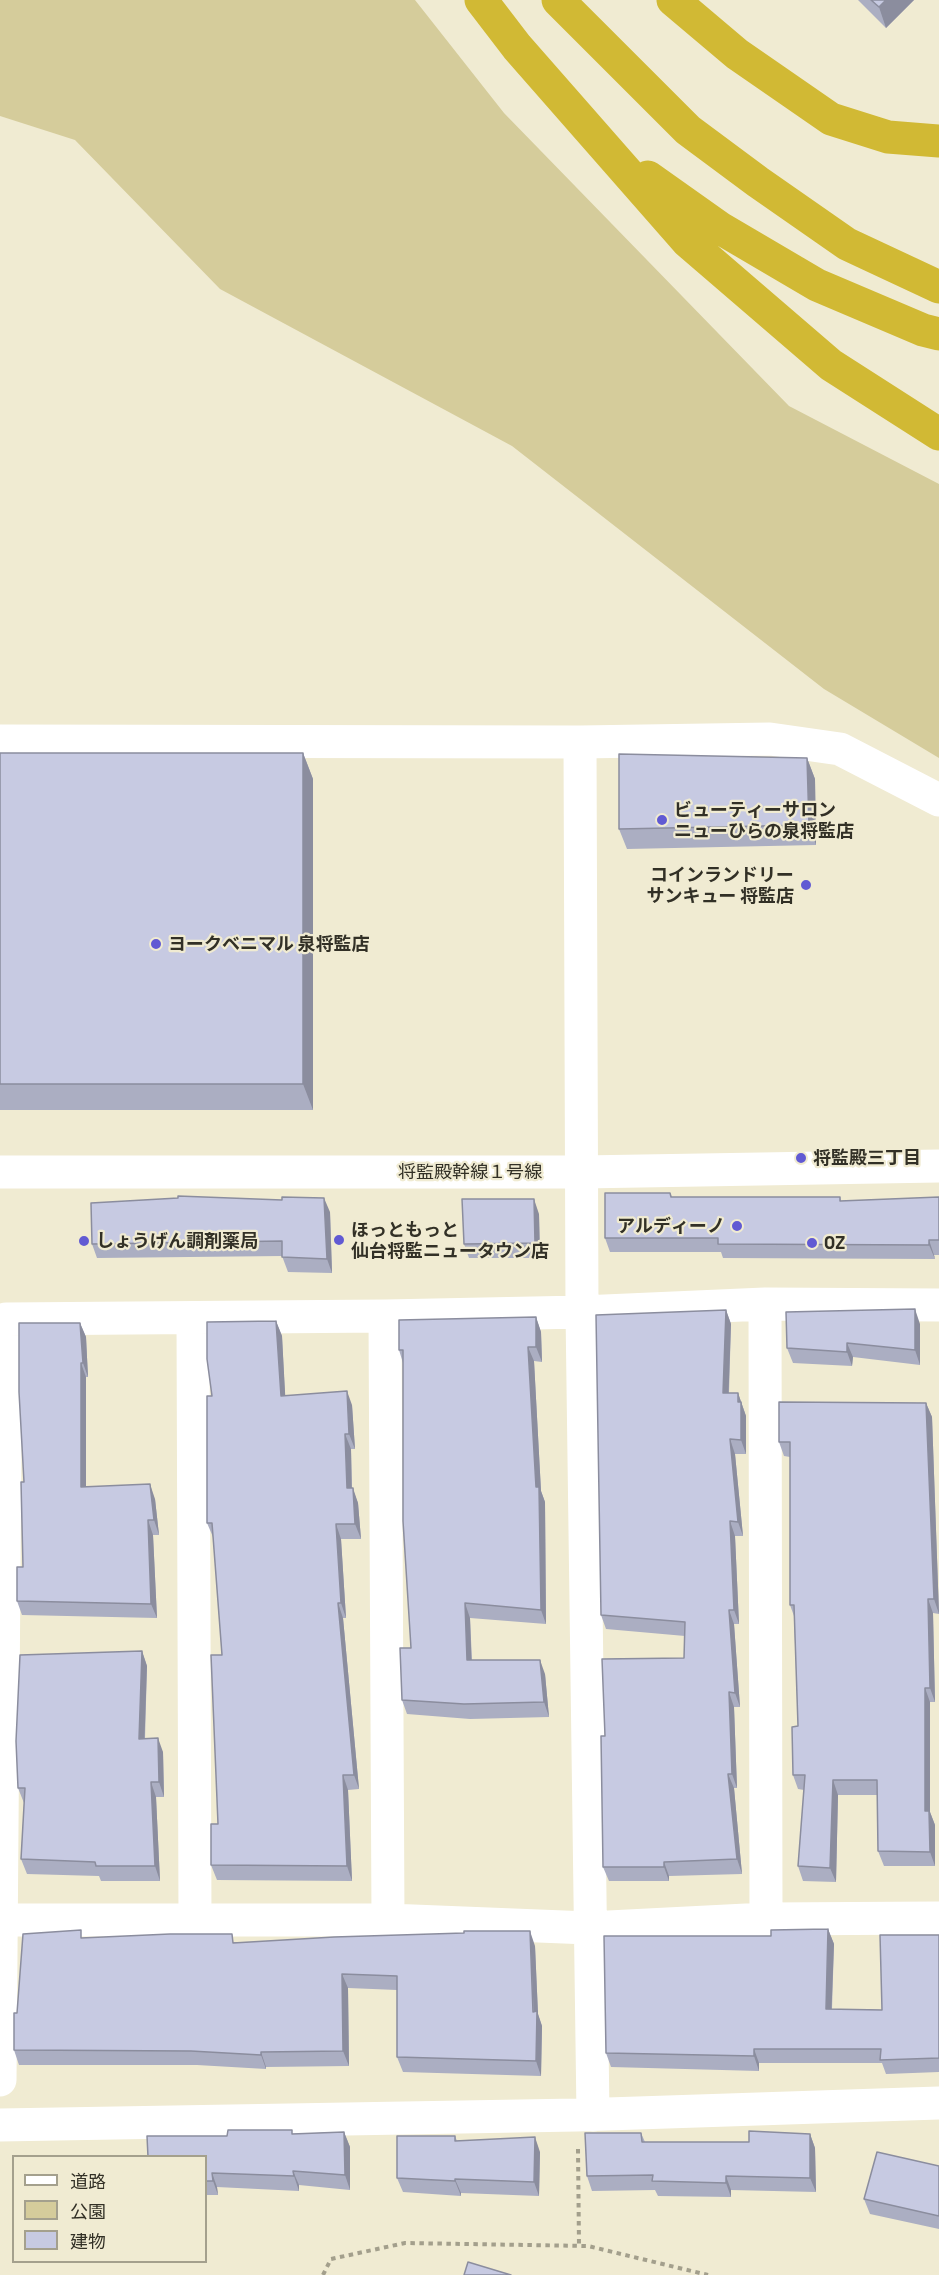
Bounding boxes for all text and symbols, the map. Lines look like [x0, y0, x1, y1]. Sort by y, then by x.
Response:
place label: ビューティーサロン ニューひらの泉将監店 [674, 799, 854, 842]
marker: ビューティーサロン ニューひらの泉将監店 [655, 813, 669, 827]
place label: コインランドリー サンキュー 将監店 [646, 864, 794, 906]
marker: コインランドリー サンキュー 将監店 [799, 878, 813, 892]
place label: ヨークベニマル 泉将監店 [168, 933, 370, 955]
marker: ヨークベニマル 泉将監店 [149, 937, 163, 951]
place label: 将監殿三丁目 [813, 1147, 921, 1169]
marker: 将監殿三丁目 [794, 1151, 808, 1165]
street label: 将監殿幹線１号線 [398, 1161, 542, 1183]
place label: アルディーノ [617, 1215, 725, 1237]
place label: ほっともっと 仙台将監ニュータウン店 [351, 1219, 549, 1262]
marker: アルディーノ [730, 1219, 744, 1233]
place label: しょうげん調剤薬局 [96, 1230, 258, 1252]
place label: OZ [824, 1232, 845, 1254]
marker: ほっともっと 仙台将監ニュータウン店 [332, 1233, 346, 1247]
marker: しょうげん調剤薬局 [77, 1234, 91, 1248]
marker: OZ [805, 1236, 819, 1250]
legend [12, 2155, 207, 2263]
text: 道路 [70, 2170, 106, 2192]
text: 公園 [70, 2200, 106, 2222]
text: 建物 [70, 2230, 106, 2252]

